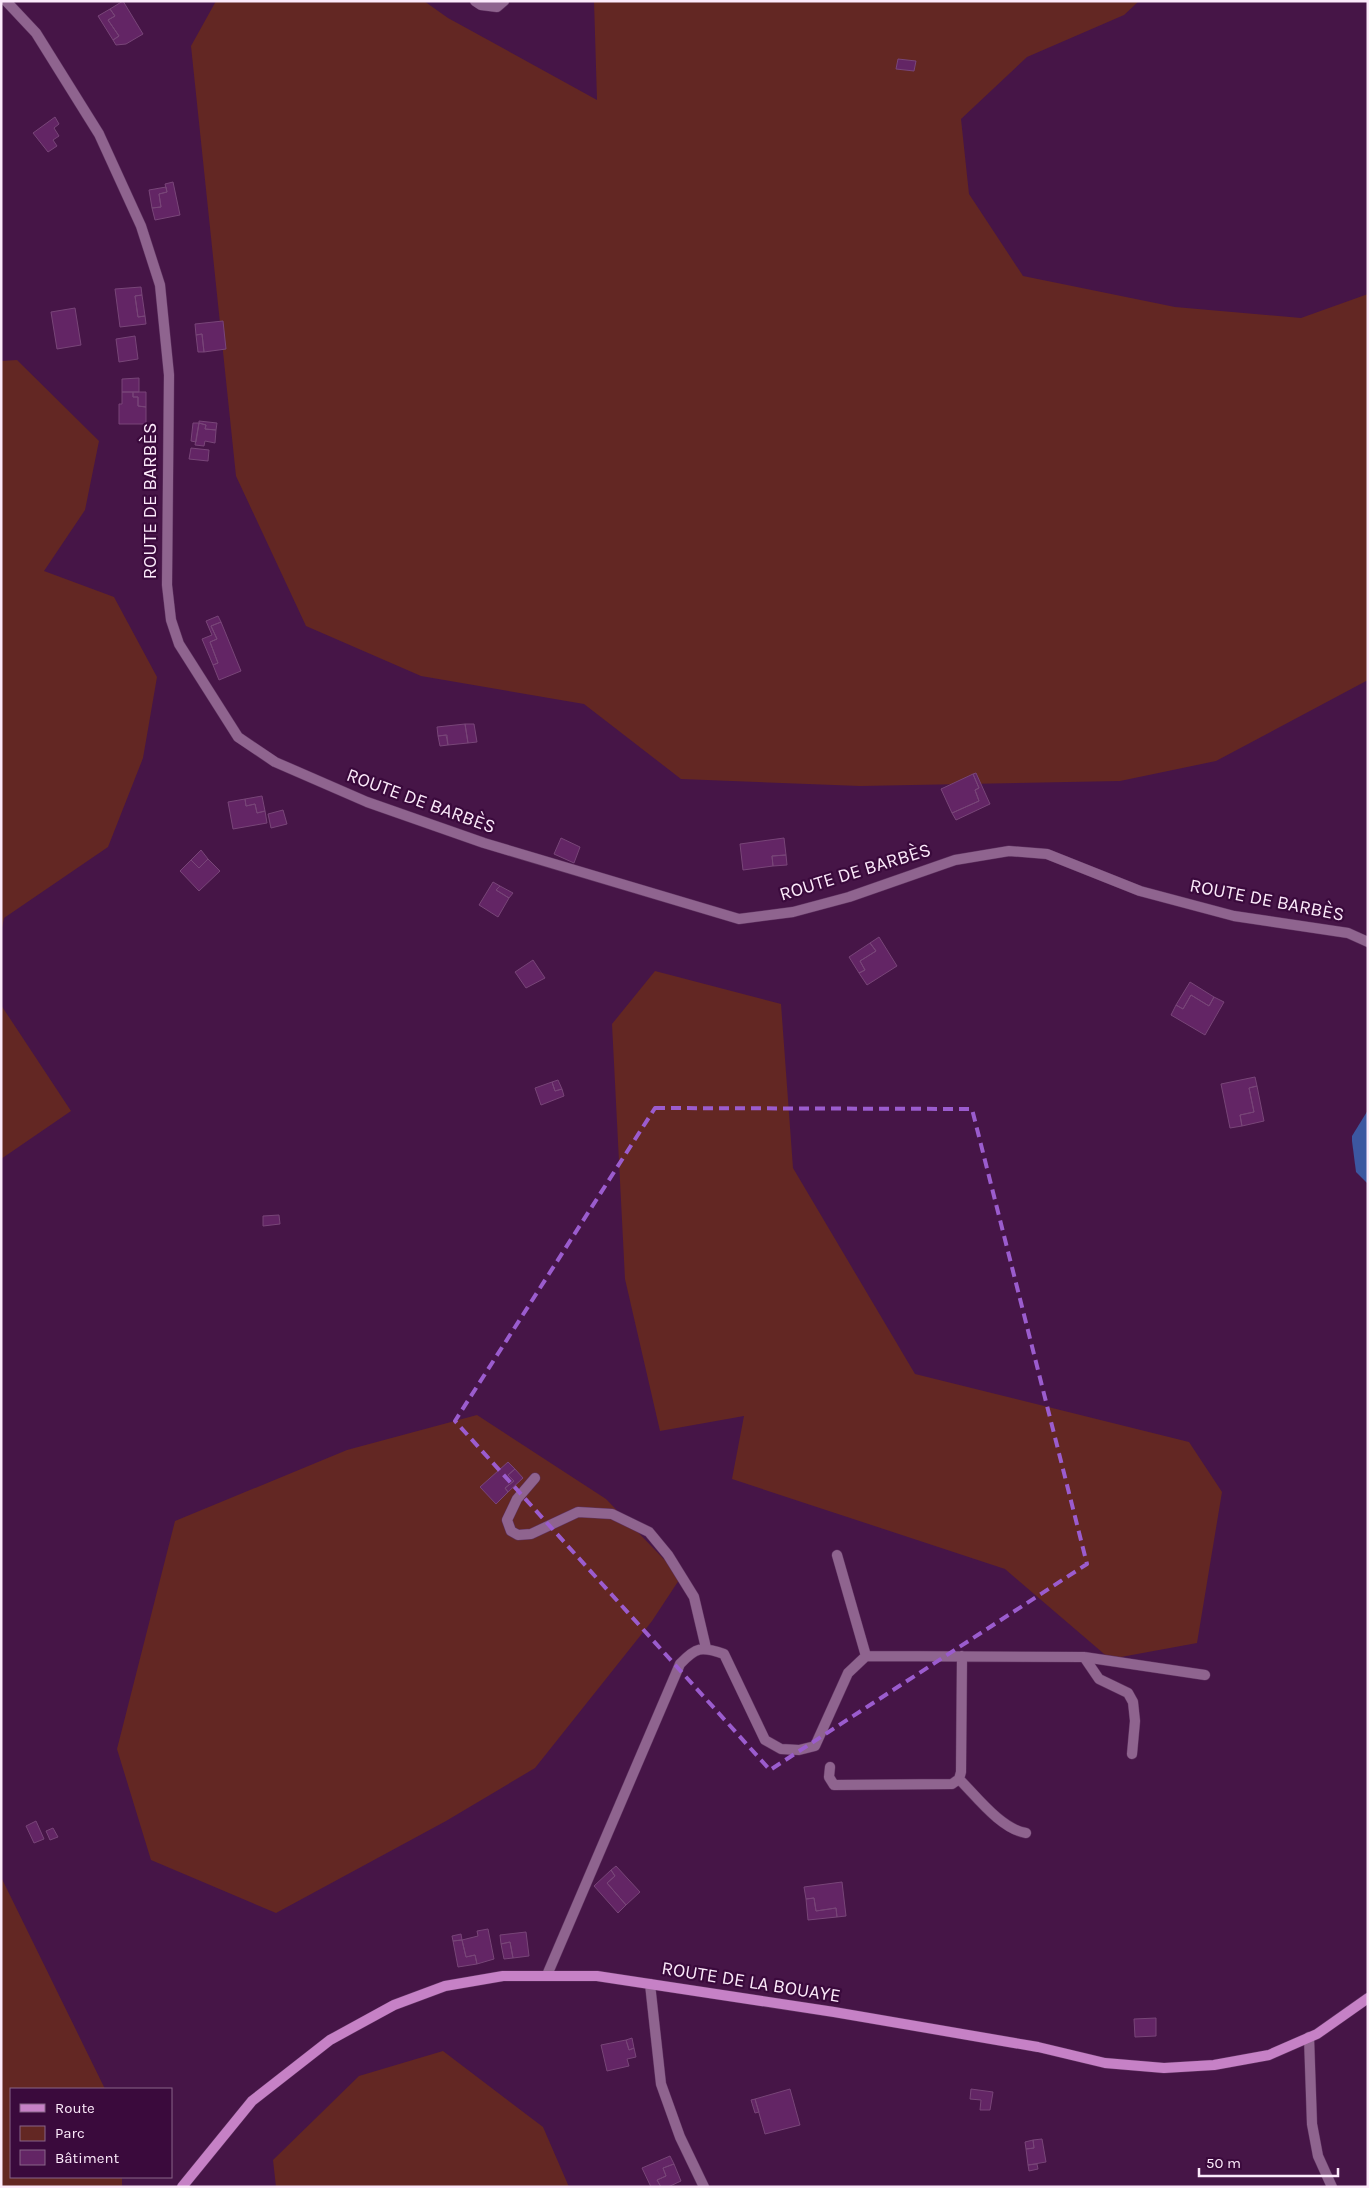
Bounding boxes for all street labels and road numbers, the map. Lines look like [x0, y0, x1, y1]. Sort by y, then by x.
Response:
street label: ROUTE DE BARBÈS [138, 422, 161, 580]
street label: ROUTE DE BARBÈS [343, 763, 499, 838]
street label: ROUTE DE BARBÈS [776, 838, 933, 905]
street label: ROUTE DE BARBÈS [1188, 873, 1346, 926]
street label: ROUTE DE LA BOUAYE [660, 1957, 842, 2007]

